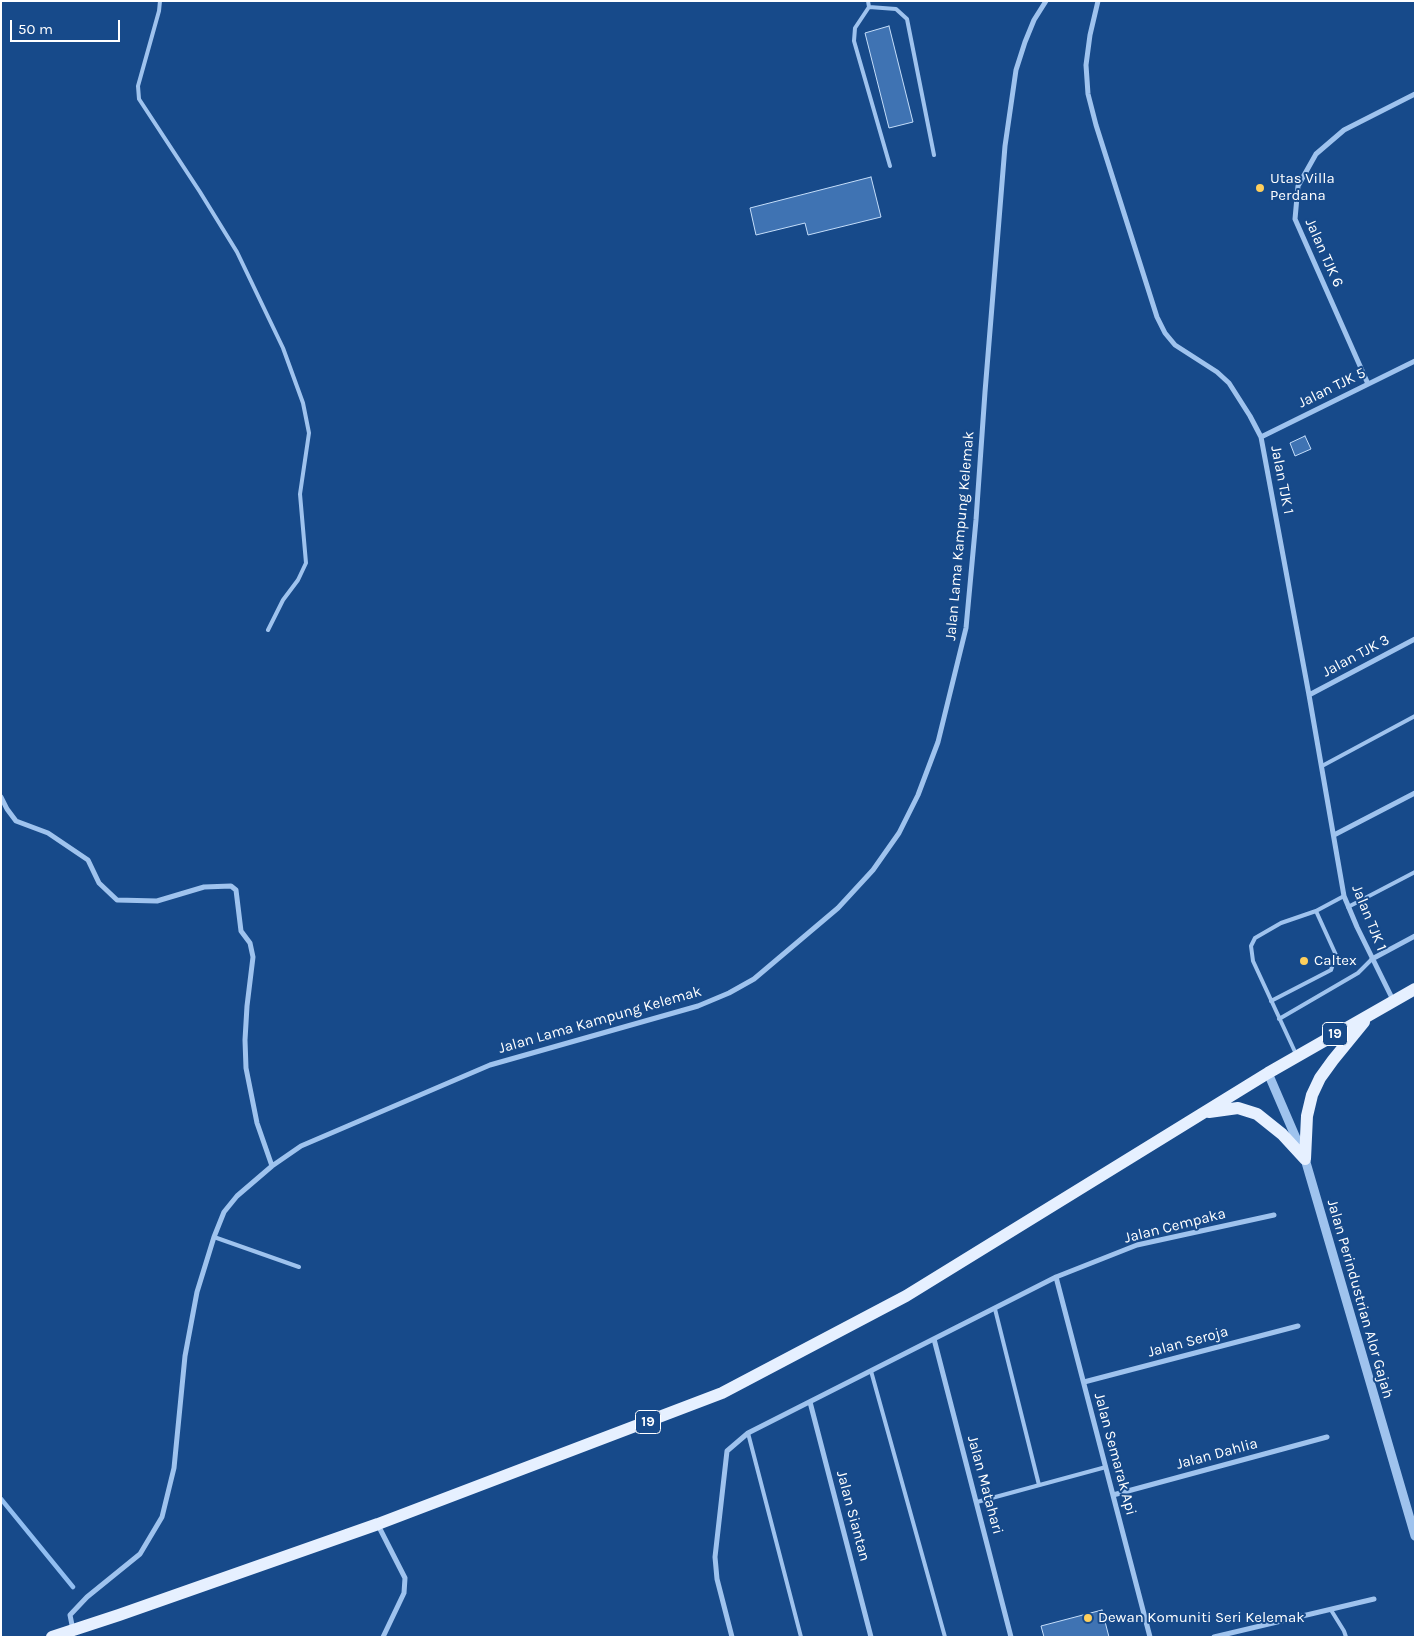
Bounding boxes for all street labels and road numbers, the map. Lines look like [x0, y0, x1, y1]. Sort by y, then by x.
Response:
street label: Jalan TJK 6 [1301, 216, 1347, 290]
street label: Jalan TJK 5 [1295, 364, 1369, 412]
street label: Jalan Lama Kampung Kelemak [942, 430, 978, 642]
street label: Jalan TJK 1 [1267, 444, 1297, 516]
street label: Jalan TJK 3 [1319, 631, 1393, 681]
street label: Jalan TJK 1 [1348, 882, 1390, 954]
street label: Jalan Lama Kampung Kelemak [496, 982, 704, 1058]
road number: 19 [1322, 1022, 1348, 1046]
street label: Jalan Perindustrian Alor Gajah [1323, 1197, 1397, 1401]
street label: Jalan Cempaka [1122, 1205, 1228, 1247]
street label: Jalan Seroja [1146, 1323, 1230, 1361]
street label: Jalan Semarak Api [1090, 1391, 1140, 1517]
road number: 19 [636, 1410, 660, 1434]
street label: Jalan Matahari [963, 1434, 1007, 1536]
street label: Jalan Dahlia [1174, 1434, 1260, 1474]
street label: Jalan Siantan [832, 1469, 874, 1563]

